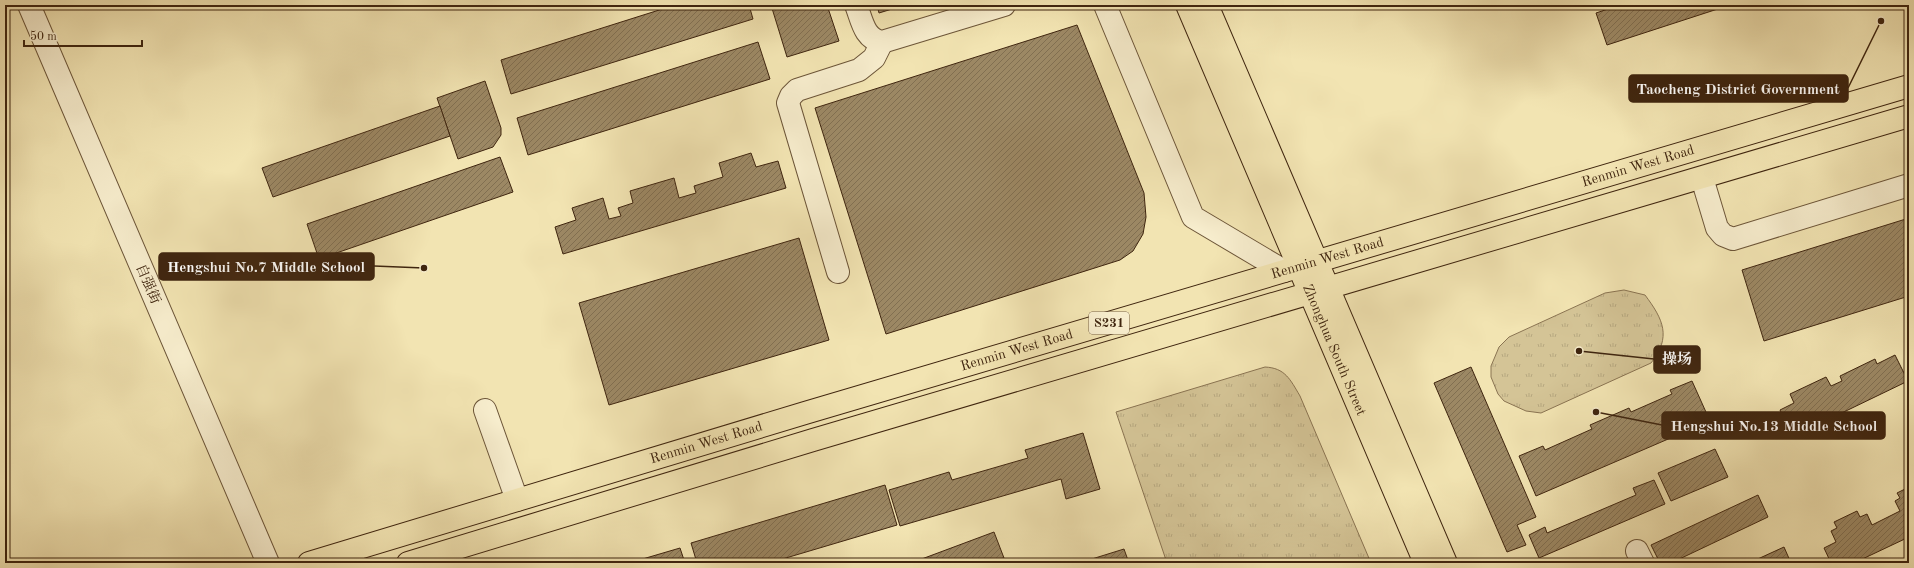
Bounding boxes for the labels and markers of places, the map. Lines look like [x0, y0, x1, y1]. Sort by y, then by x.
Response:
callout: Taocheng District Government [1629, 75, 1848, 102]
callout: Hengshui No.7 Middle School [159, 253, 374, 280]
callout: 操场 [1654, 346, 1700, 373]
callout: Hengshui No.13 Middle School [1662, 412, 1885, 439]

